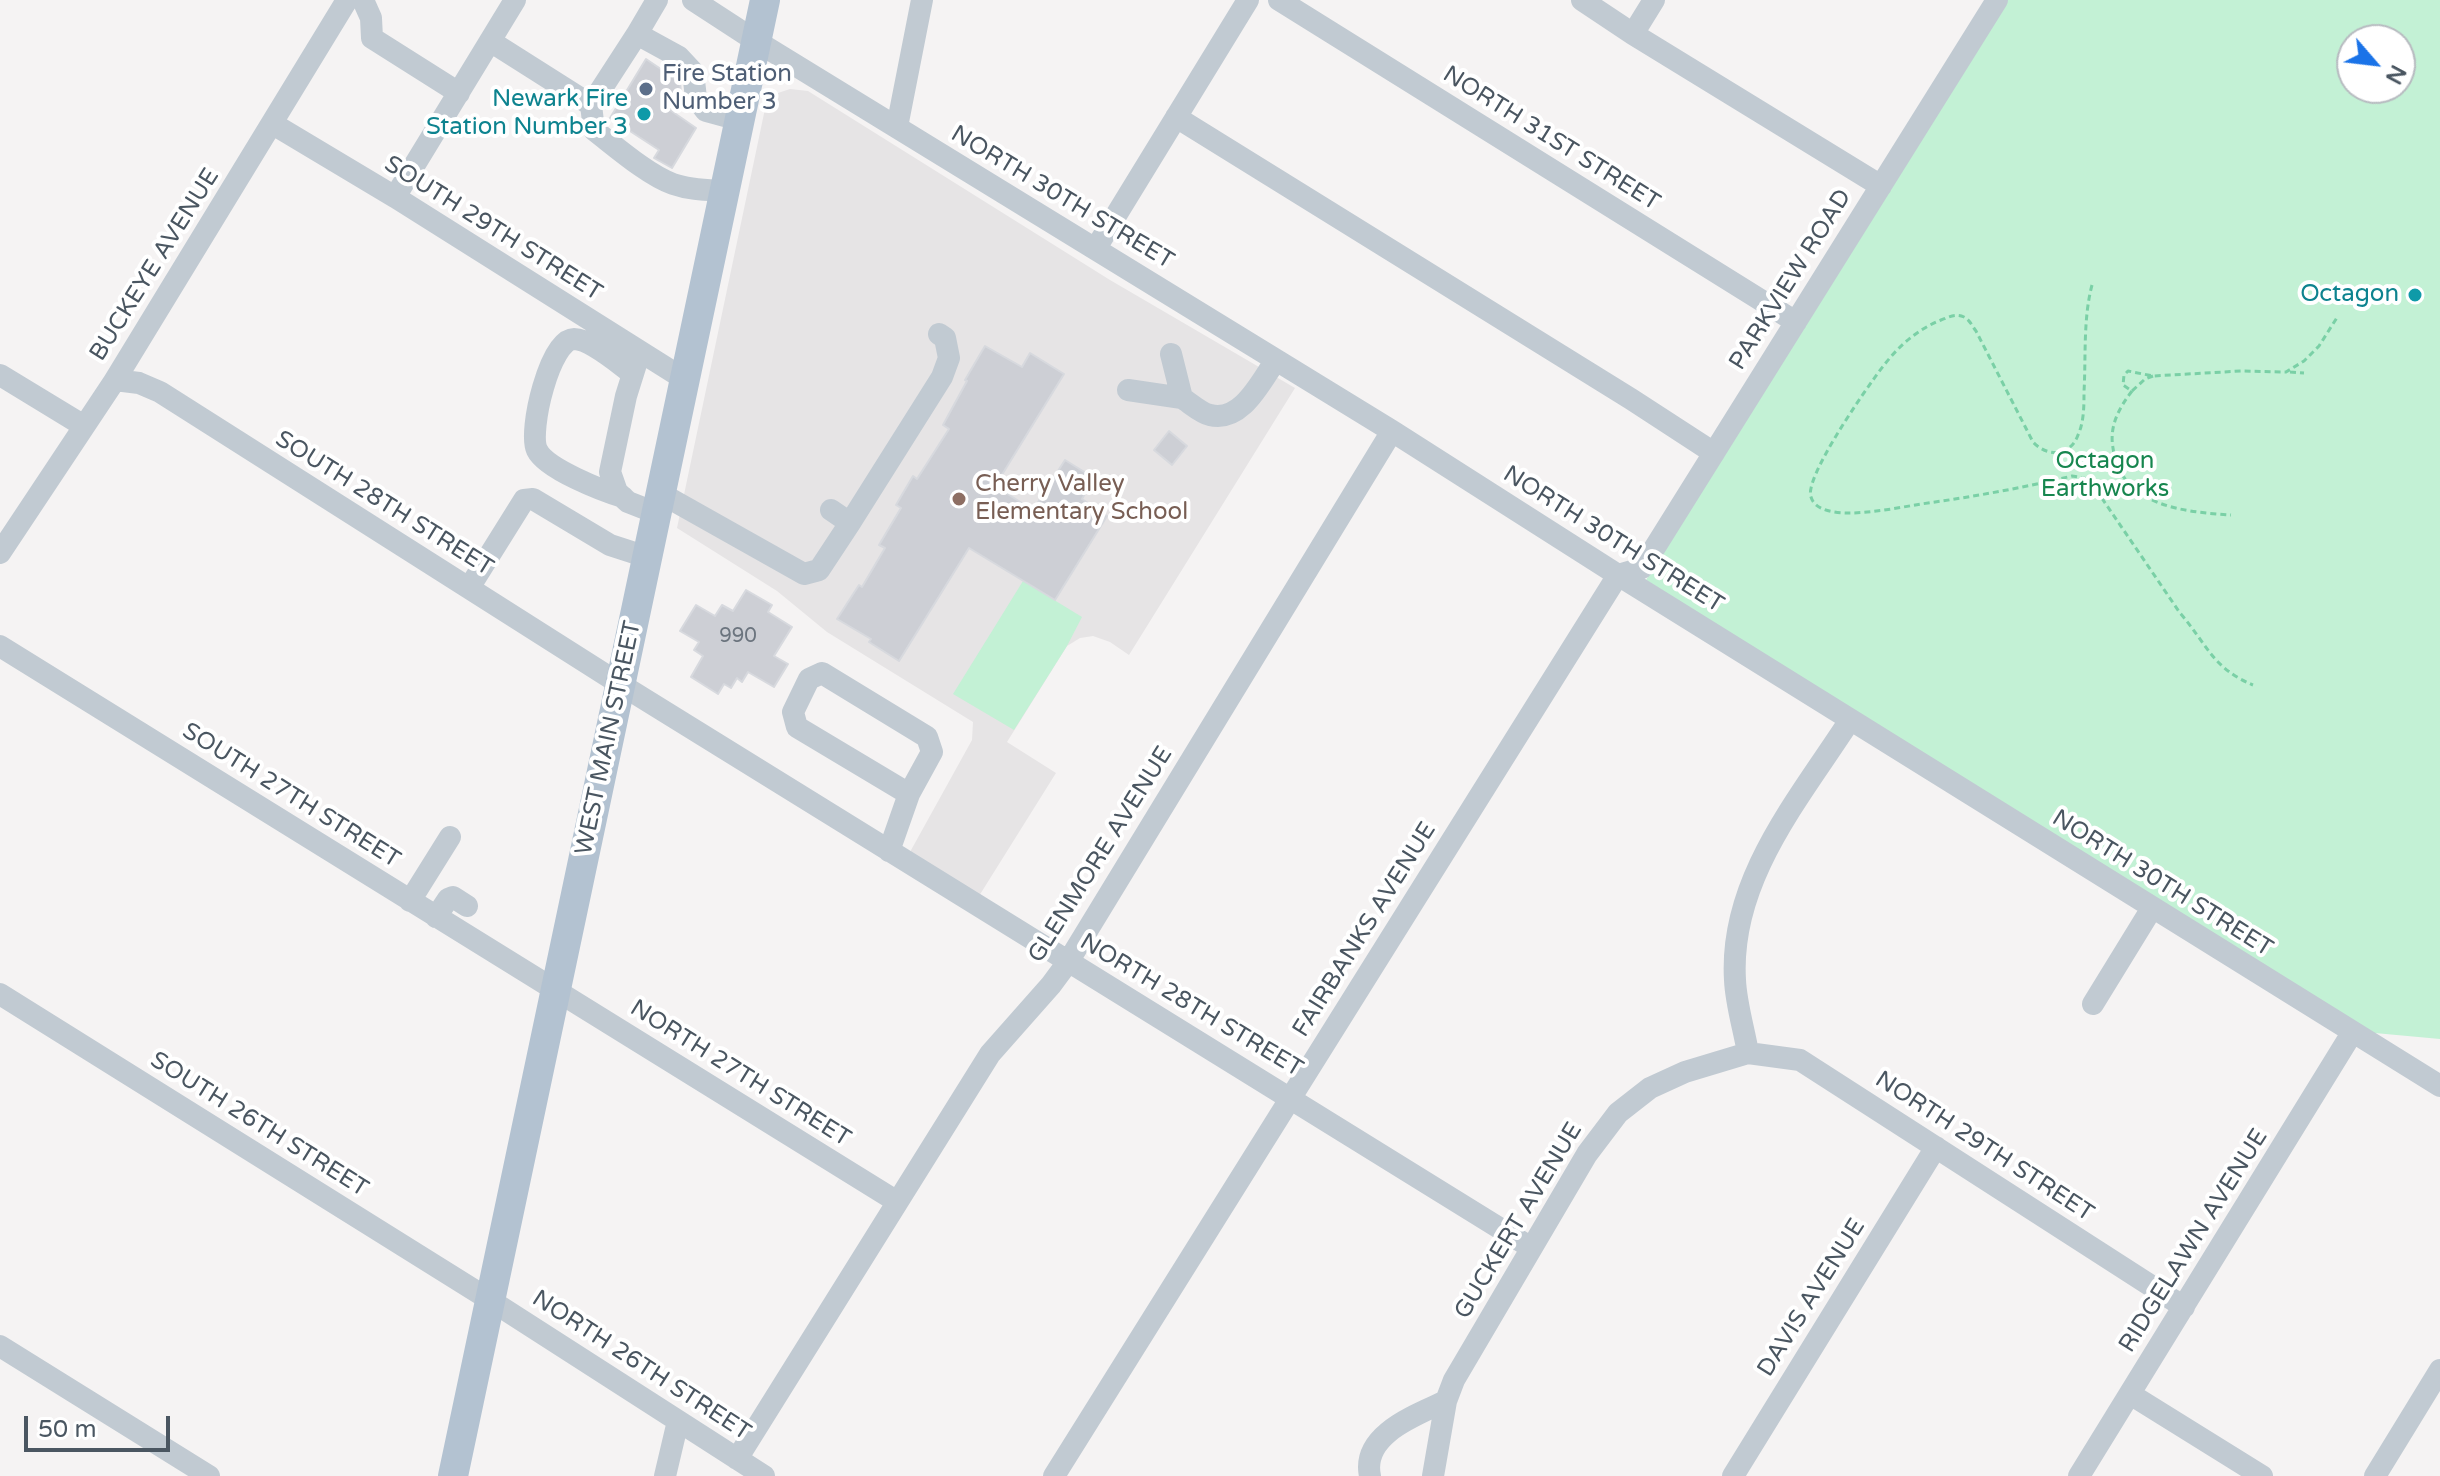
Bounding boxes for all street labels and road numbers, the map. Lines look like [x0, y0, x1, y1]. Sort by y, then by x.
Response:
street label: NORTH 31ST STREET [1437, 60, 1665, 218]
street label: NORTH 30TH STREET [945, 120, 1179, 276]
street label: SOUTH 29TH STREET [379, 150, 607, 308]
street label: BUCKEYE AVENUE [84, 164, 226, 366]
street label: PARKVIEW ROAD [1724, 184, 1858, 376]
street label: SOUTH 28TH STREET [270, 425, 498, 583]
street label: NORTH 30TH STREET [1497, 460, 1729, 620]
street label: WEST MAIN STREET [570, 618, 648, 858]
street label: SOUTH 27TH STREET [177, 717, 405, 875]
street label: GLENMORE AVENUE [1023, 742, 1179, 968]
street label: NORTH 30TH STREET [2046, 804, 2278, 964]
street label: FAIRBANKS AVENUE [1287, 817, 1443, 1043]
street label: NORTH 28TH STREET [1074, 928, 1308, 1084]
street label: NORTH 27TH STREET [624, 994, 856, 1154]
street label: SOUTH 26TH STREET [145, 1046, 373, 1204]
street label: NORTH 29TH STREET [1869, 1066, 2099, 1228]
street label: GUCKERT AVENUE [1449, 1118, 1589, 1324]
street label: RIDGELAWN AVENUE [2113, 1124, 2275, 1358]
street label: DAVIS AVENUE [1752, 1214, 1872, 1382]
street label: NORTH 26TH STREET [526, 1285, 756, 1447]

